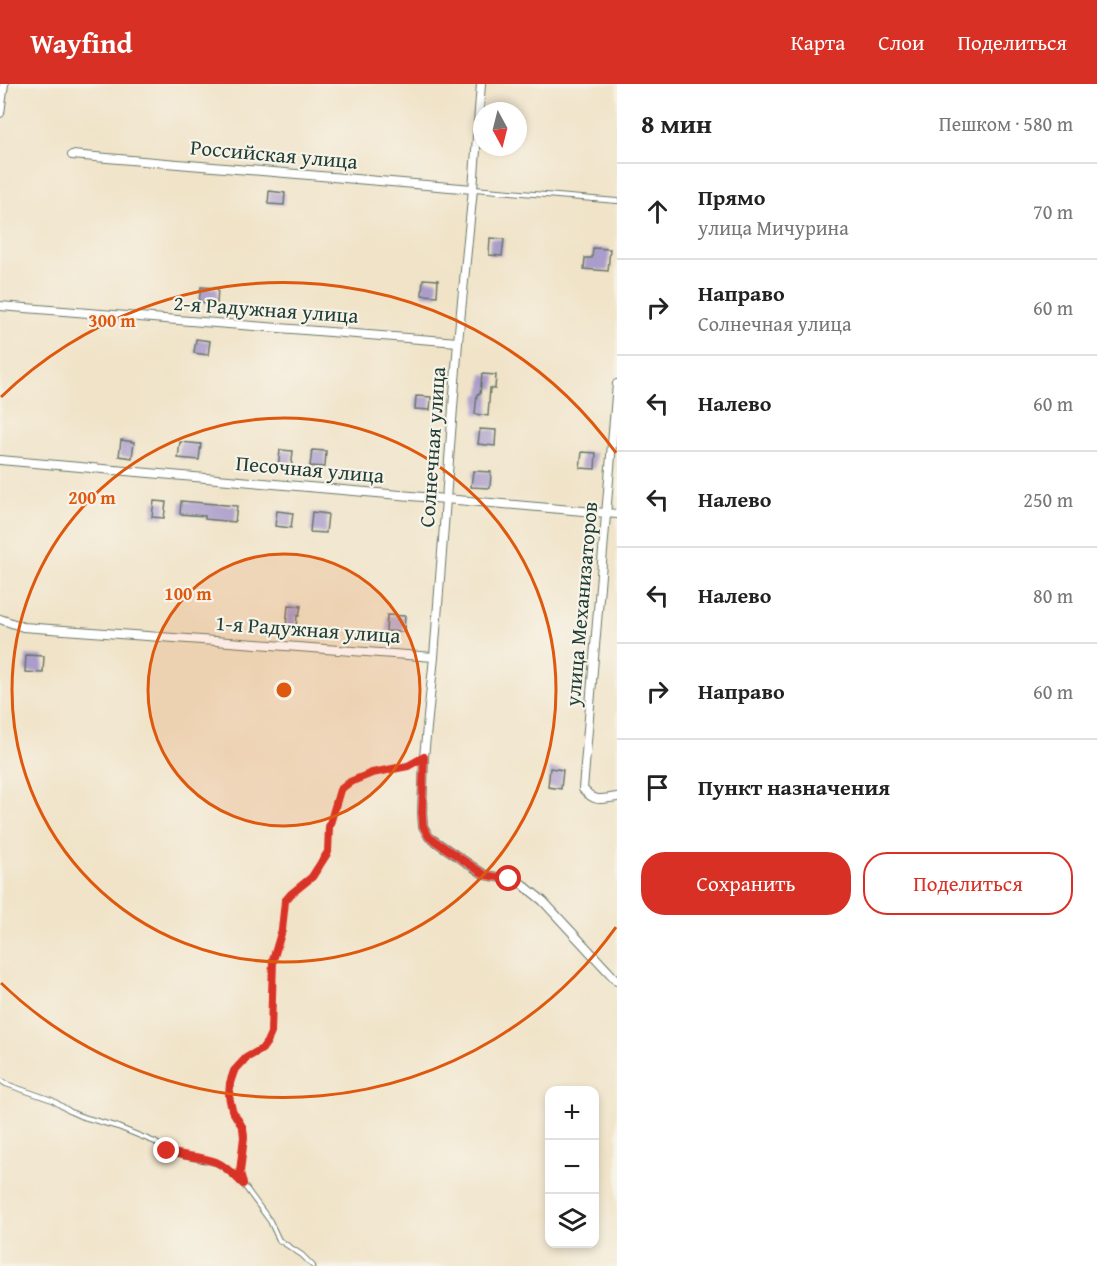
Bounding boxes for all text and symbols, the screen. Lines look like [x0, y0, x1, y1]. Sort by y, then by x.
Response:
text: Wayfind [30, 22, 132, 63]
text: Карта [791, 27, 845, 58]
text: Слои [878, 27, 924, 58]
text: Поделиться [957, 27, 1067, 58]
north arrow [473, 102, 527, 156]
text: 8 мин [641, 104, 712, 143]
text: Пешком · 580 m [939, 109, 1073, 138]
street label: Российская улица [189, 131, 359, 177]
text: Прямо [698, 181, 765, 213]
icon: ahead [641, 195, 674, 228]
text: 70 m [1033, 197, 1073, 226]
text: улица Мичурина [698, 213, 849, 242]
text: Направо [698, 277, 785, 309]
street label: 2-я Радужная улица [172, 287, 360, 331]
icon: right [641, 291, 674, 324]
text: 60 m [1033, 293, 1073, 322]
text: 300 m [88, 307, 136, 334]
text: Солнечная улица [698, 309, 851, 338]
street label: Солнечная улица [411, 366, 453, 528]
icon: left [641, 387, 674, 420]
text: Налево [698, 387, 771, 419]
text: 60 m [1033, 389, 1073, 418]
street label: Песочная улица [235, 447, 385, 491]
icon: left [641, 483, 674, 516]
text: Налево [698, 483, 771, 515]
text: 200 m [68, 484, 116, 511]
text: 250 m [1023, 485, 1073, 514]
street label: улица Механизаторов [557, 500, 605, 709]
icon: left [641, 579, 674, 612]
text: Налево [698, 579, 771, 611]
text: 100 m [164, 580, 212, 607]
text: 80 m [1033, 581, 1073, 610]
street label: 1-я Радужная улица [214, 607, 402, 651]
icon: right [641, 675, 674, 708]
text: Направо [698, 675, 785, 707]
text: 60 m [1033, 677, 1073, 706]
centre of rings [274, 680, 294, 700]
icon: arrive [641, 771, 674, 804]
text: Пункт назначения [698, 771, 890, 803]
button: Сохранить [641, 852, 851, 915]
button: Поделиться [863, 852, 1073, 915]
route start [495, 865, 521, 891]
map controls [545, 1086, 599, 1248]
button: + [545, 1086, 599, 1140]
route end [153, 1137, 179, 1163]
button: − [545, 1140, 599, 1194]
button: layers [545, 1194, 599, 1248]

